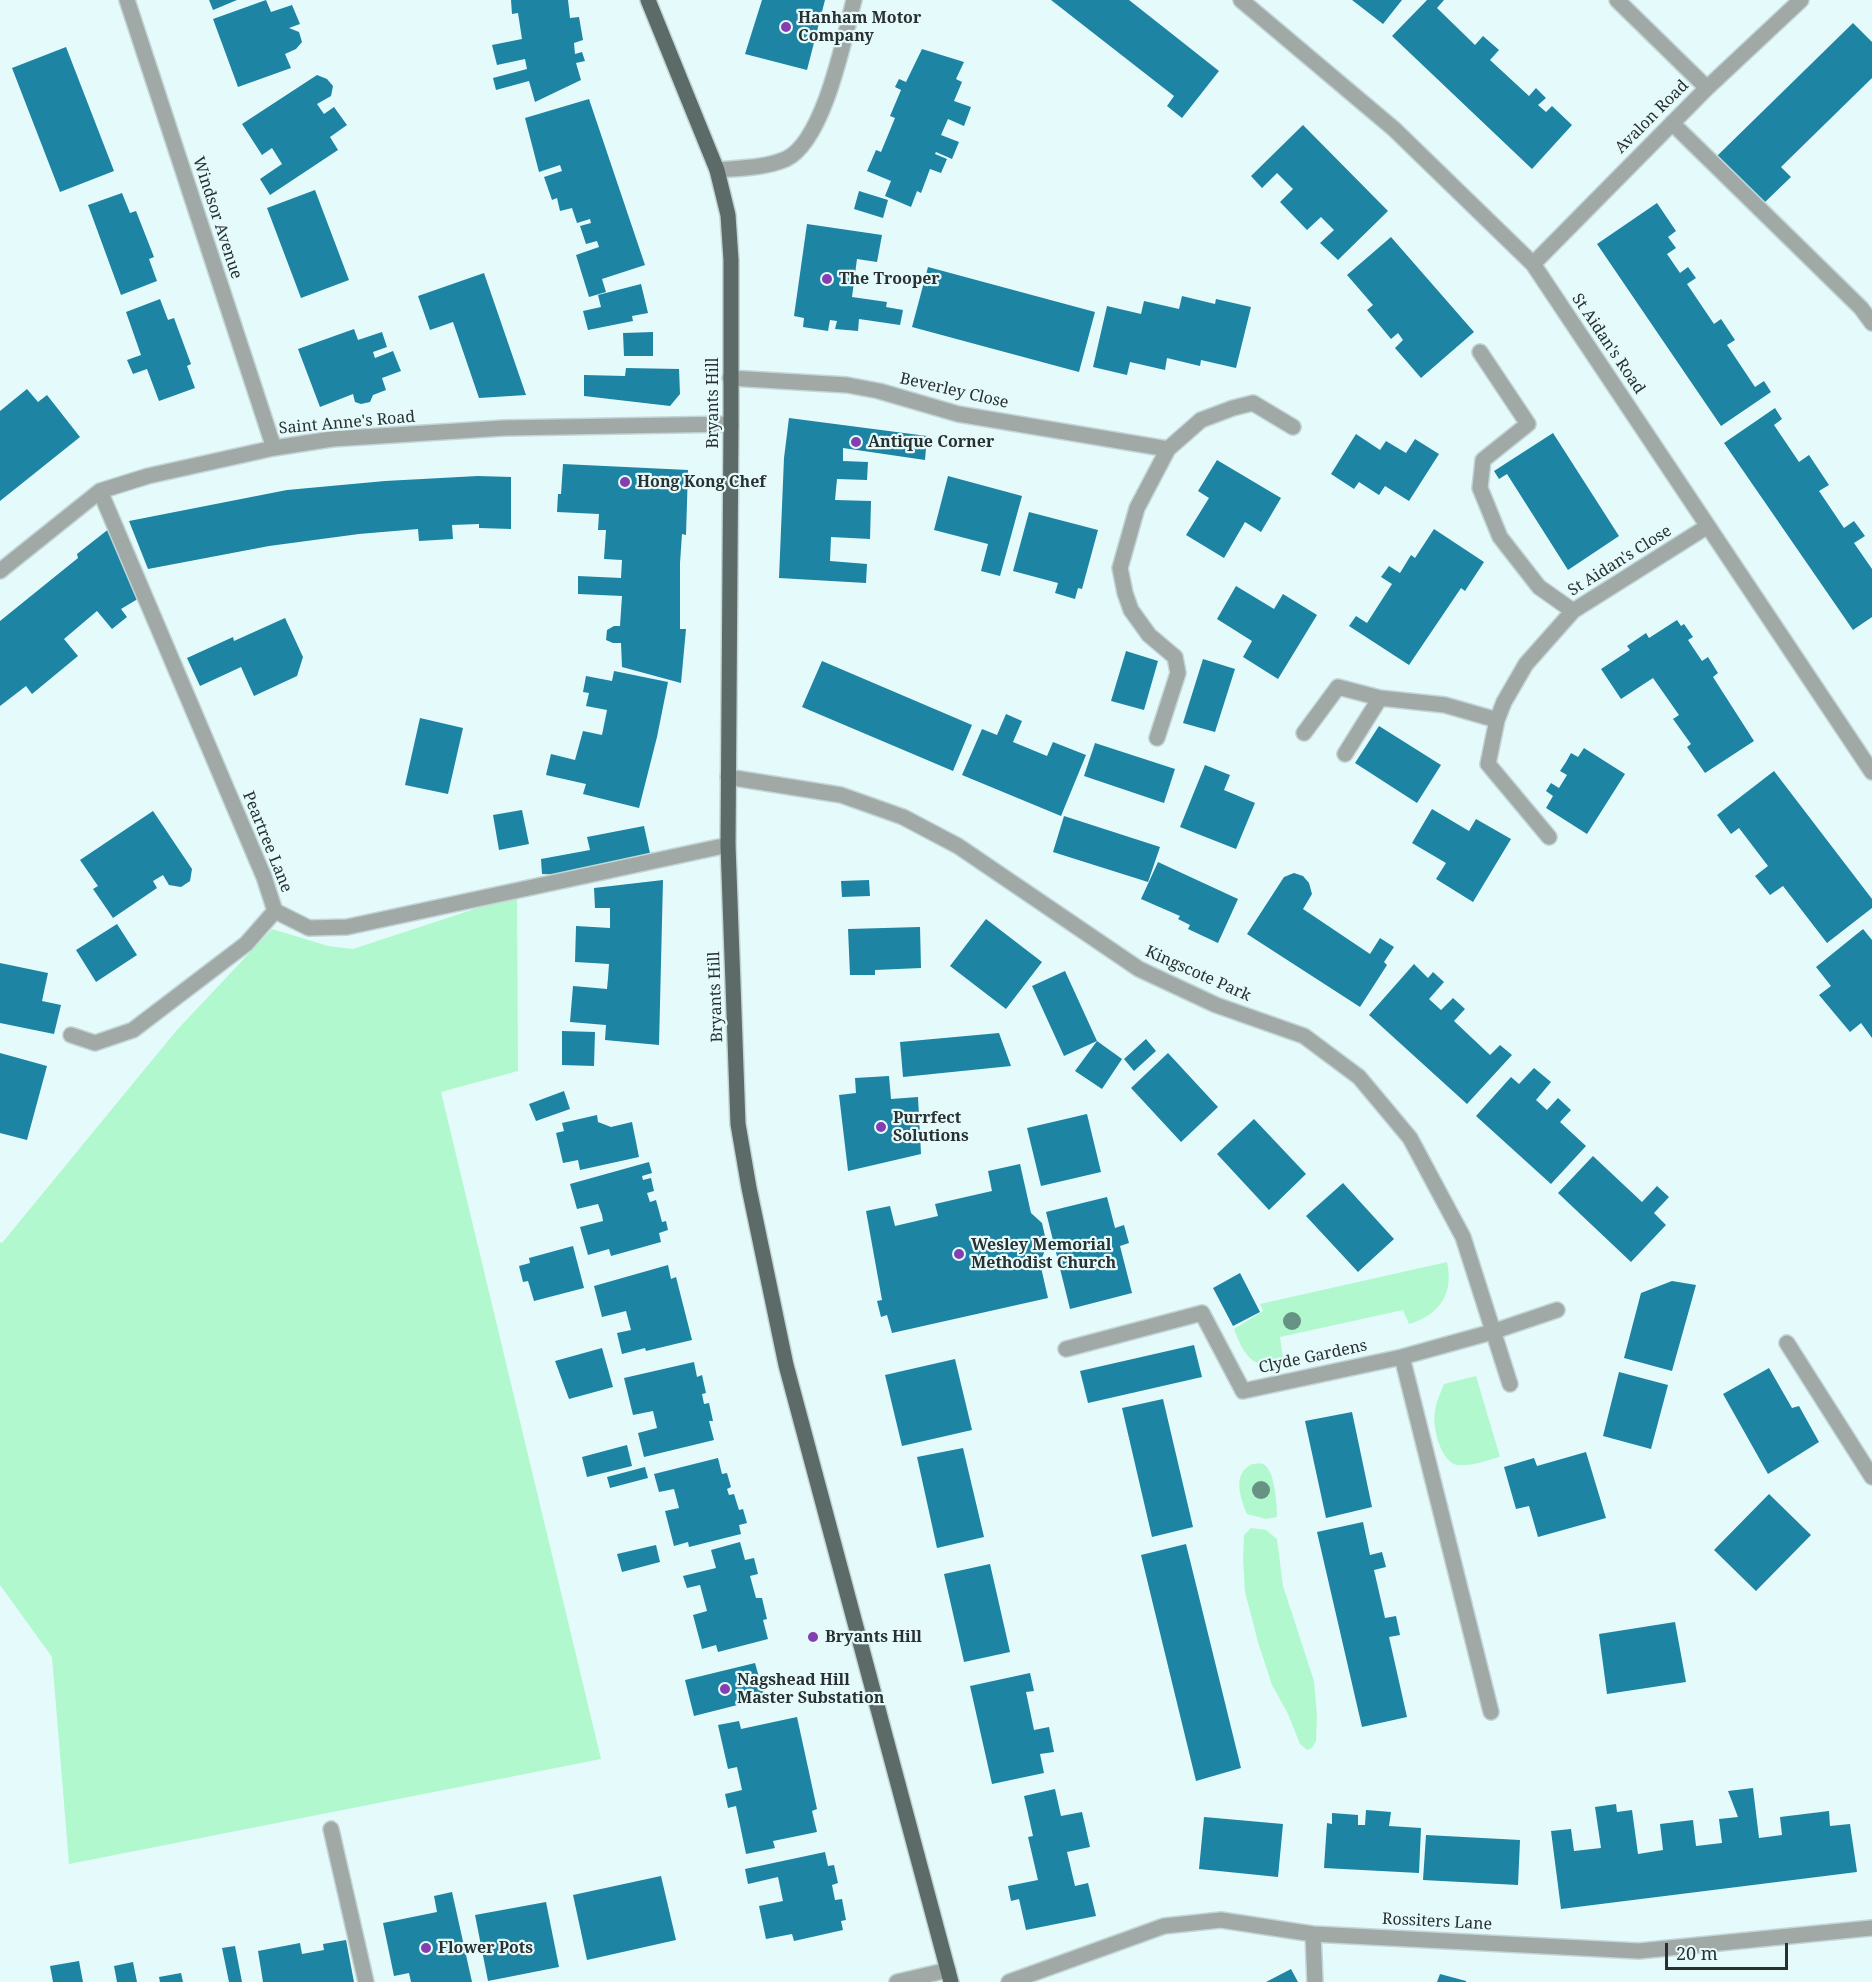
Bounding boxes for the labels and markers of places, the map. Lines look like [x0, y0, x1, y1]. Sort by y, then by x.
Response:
place label: Hanham Motor Company [798, 8, 921, 46]
marker: Hanham Motor Company [779, 20, 793, 34]
place label: The Trooper [839, 269, 940, 289]
marker: The Trooper [820, 272, 834, 286]
place label: Antique Corner [868, 432, 994, 452]
marker: Antique Corner [849, 435, 863, 449]
place label: Hong Kong Chef [637, 472, 766, 492]
marker: Hong Kong Chef [618, 475, 632, 489]
place label: Purrfect Solutions [893, 1108, 969, 1146]
marker: Purrfect Solutions [874, 1120, 888, 1134]
place label: Wesley Memorial Methodist Church [971, 1235, 1116, 1273]
marker: Wesley Memorial Methodist Church [952, 1247, 966, 1261]
place label: Bryants Hill [825, 1627, 922, 1647]
marker: Bryants Hill [806, 1630, 820, 1644]
place label: Nagshead Hill Master Substation [737, 1670, 884, 1708]
marker: Nagshead Hill Master Substation [718, 1682, 732, 1696]
place label: Flower Pots [438, 1938, 533, 1958]
marker: Flower Pots [419, 1941, 433, 1955]

